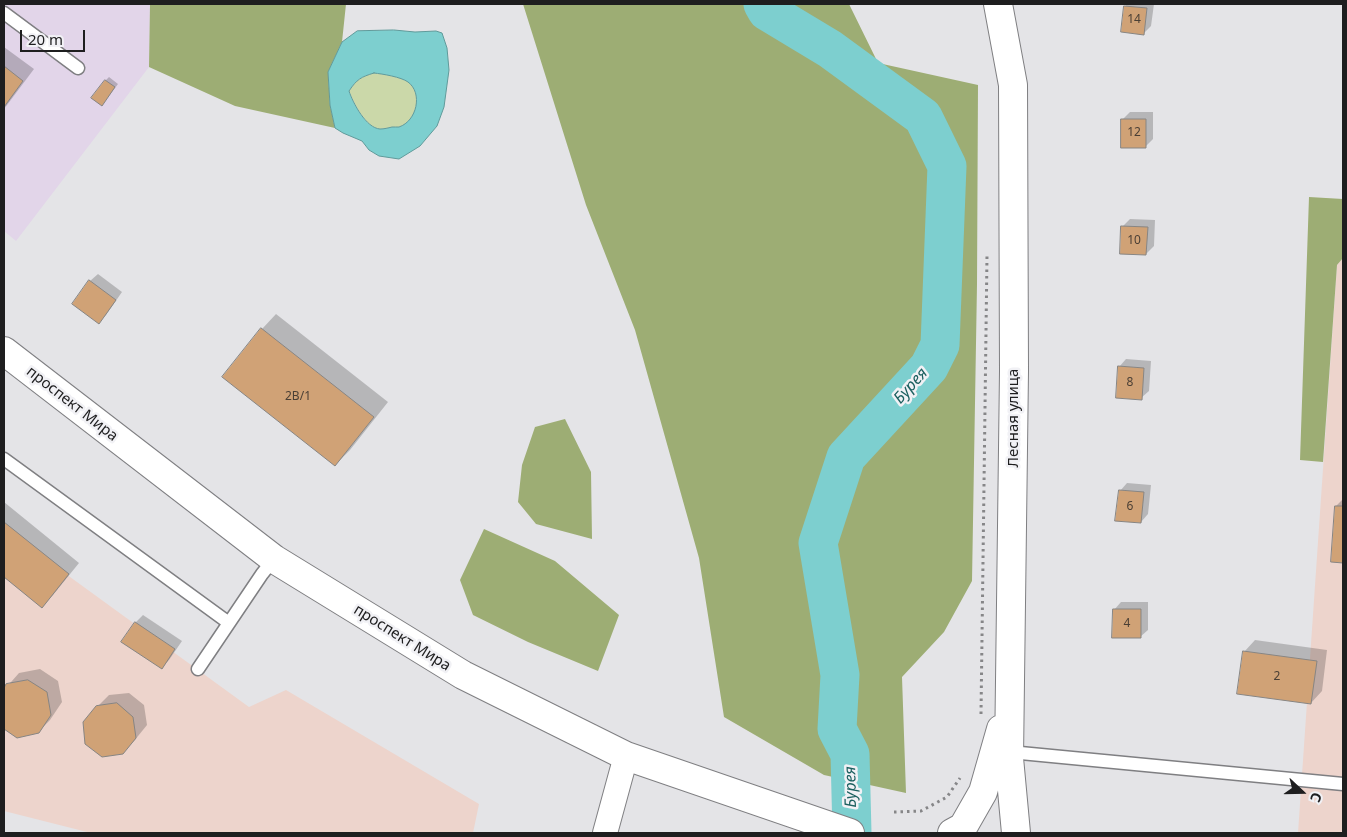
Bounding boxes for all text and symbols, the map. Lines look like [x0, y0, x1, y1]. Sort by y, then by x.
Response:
house number: 14 [1127, 13, 1141, 27]
scale bar [22, 20, 88, 52]
text: 20 m [28, 29, 63, 49]
house number: 12 [1127, 126, 1141, 140]
house number: 10 [1127, 234, 1141, 248]
street label: проспект Мира [23, 363, 121, 445]
water label: Бурея [890, 364, 932, 408]
street label: Лесная улица [1005, 369, 1023, 467]
house number: 8 [1127, 376, 1133, 390]
house number: 2В/1 [285, 390, 311, 404]
house number: 6 [1127, 500, 1133, 514]
street label: проспект Мира [350, 601, 454, 675]
house number: 4 [1124, 617, 1130, 631]
house number: 2 [1274, 670, 1280, 684]
water label: Бурея [841, 766, 861, 808]
north arrow [1277, 767, 1327, 817]
text: С [1306, 790, 1327, 805]

